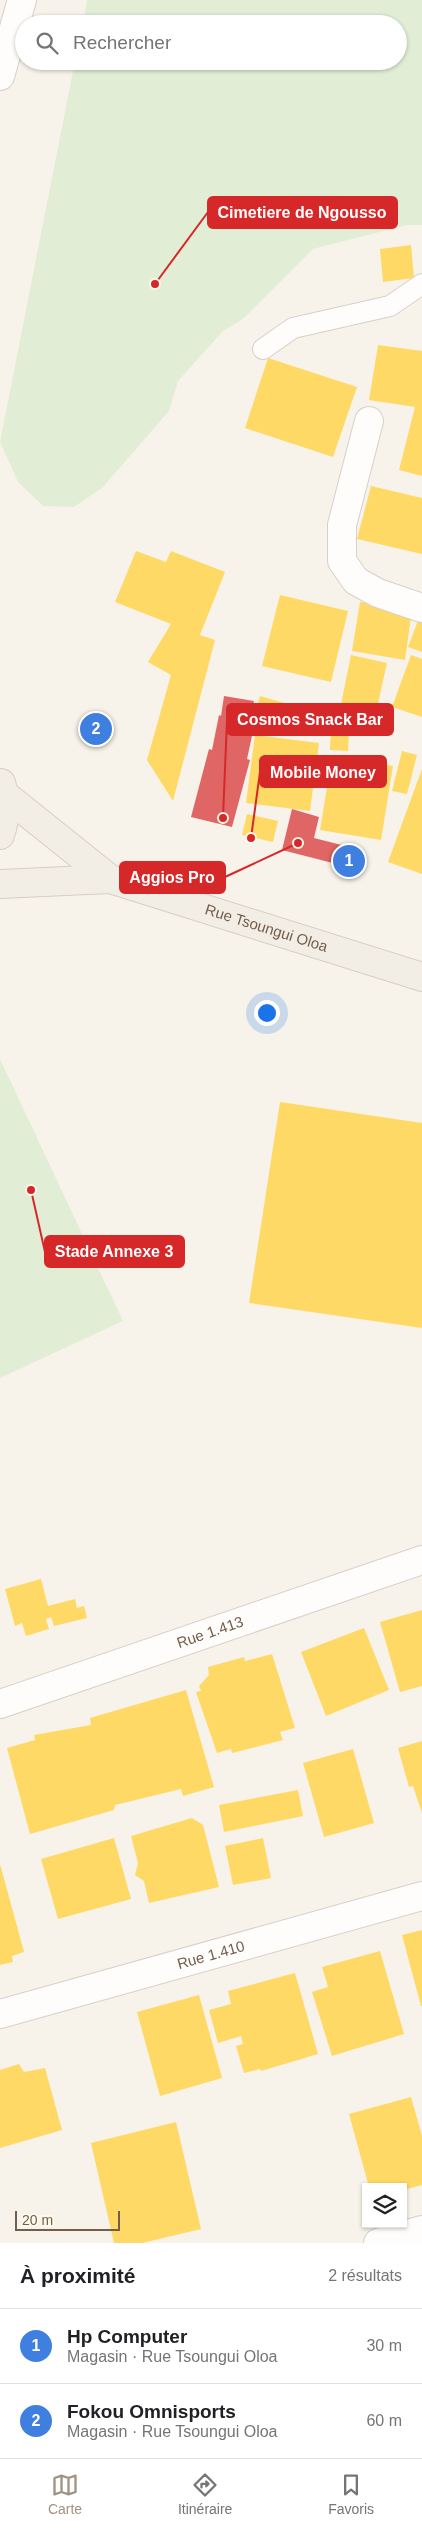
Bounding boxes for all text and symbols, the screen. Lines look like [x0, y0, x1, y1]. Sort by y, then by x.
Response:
search box [15, 15, 407, 70]
icon: search [33, 29, 61, 57]
text: Rechercher [73, 32, 171, 53]
callout: Cimetiere de Ngousso [208, 197, 397, 228]
text: Cimetiere de Ngousso [218, 204, 387, 221]
callout: Cosmos Snack Bar [227, 704, 393, 735]
pin: 2 [80, 710, 112, 748]
text: Cosmos Snack Bar [237, 711, 383, 728]
callout: Mobile Money [260, 756, 386, 787]
text: Mobile Money [270, 764, 376, 781]
pin: 1 [333, 842, 365, 880]
callout: Aggios Pro [120, 862, 225, 893]
text: Aggios Pro [129, 869, 215, 886]
street label: Rue Tsoungui Oloa [203, 900, 330, 955]
your location [254, 1000, 280, 1026]
callout: Stade Annexe 3 [45, 1236, 184, 1267]
text: Stade Annexe 3 [55, 1243, 173, 1260]
street label: Rue 1.413 [174, 1613, 245, 1651]
street label: Rue 1.410 [175, 1937, 246, 1972]
map controls [362, 2183, 407, 2228]
button: layers [362, 2183, 407, 2228]
scale bar [15, 2208, 120, 2231]
text: 20 m [22, 2212, 53, 2228]
text: À proximité [20, 2264, 136, 2287]
text: 2 résultats [328, 2267, 402, 2284]
text: Hp Computer [67, 2326, 187, 2347]
text: 1 [32, 2337, 40, 2354]
text: 30 m [366, 2337, 402, 2354]
text: Magasin · Rue Tsoungui Oloa [67, 2348, 278, 2365]
text: Fokou Omnisports [67, 2401, 236, 2422]
text: 2 [32, 2412, 40, 2429]
text: 60 m [366, 2412, 402, 2429]
text: Magasin · Rue Tsoungui Oloa [67, 2423, 278, 2440]
tab: Carte [48, 2471, 82, 2517]
tab: Itinéraire [178, 2471, 232, 2517]
tab: Favoris [328, 2471, 374, 2517]

